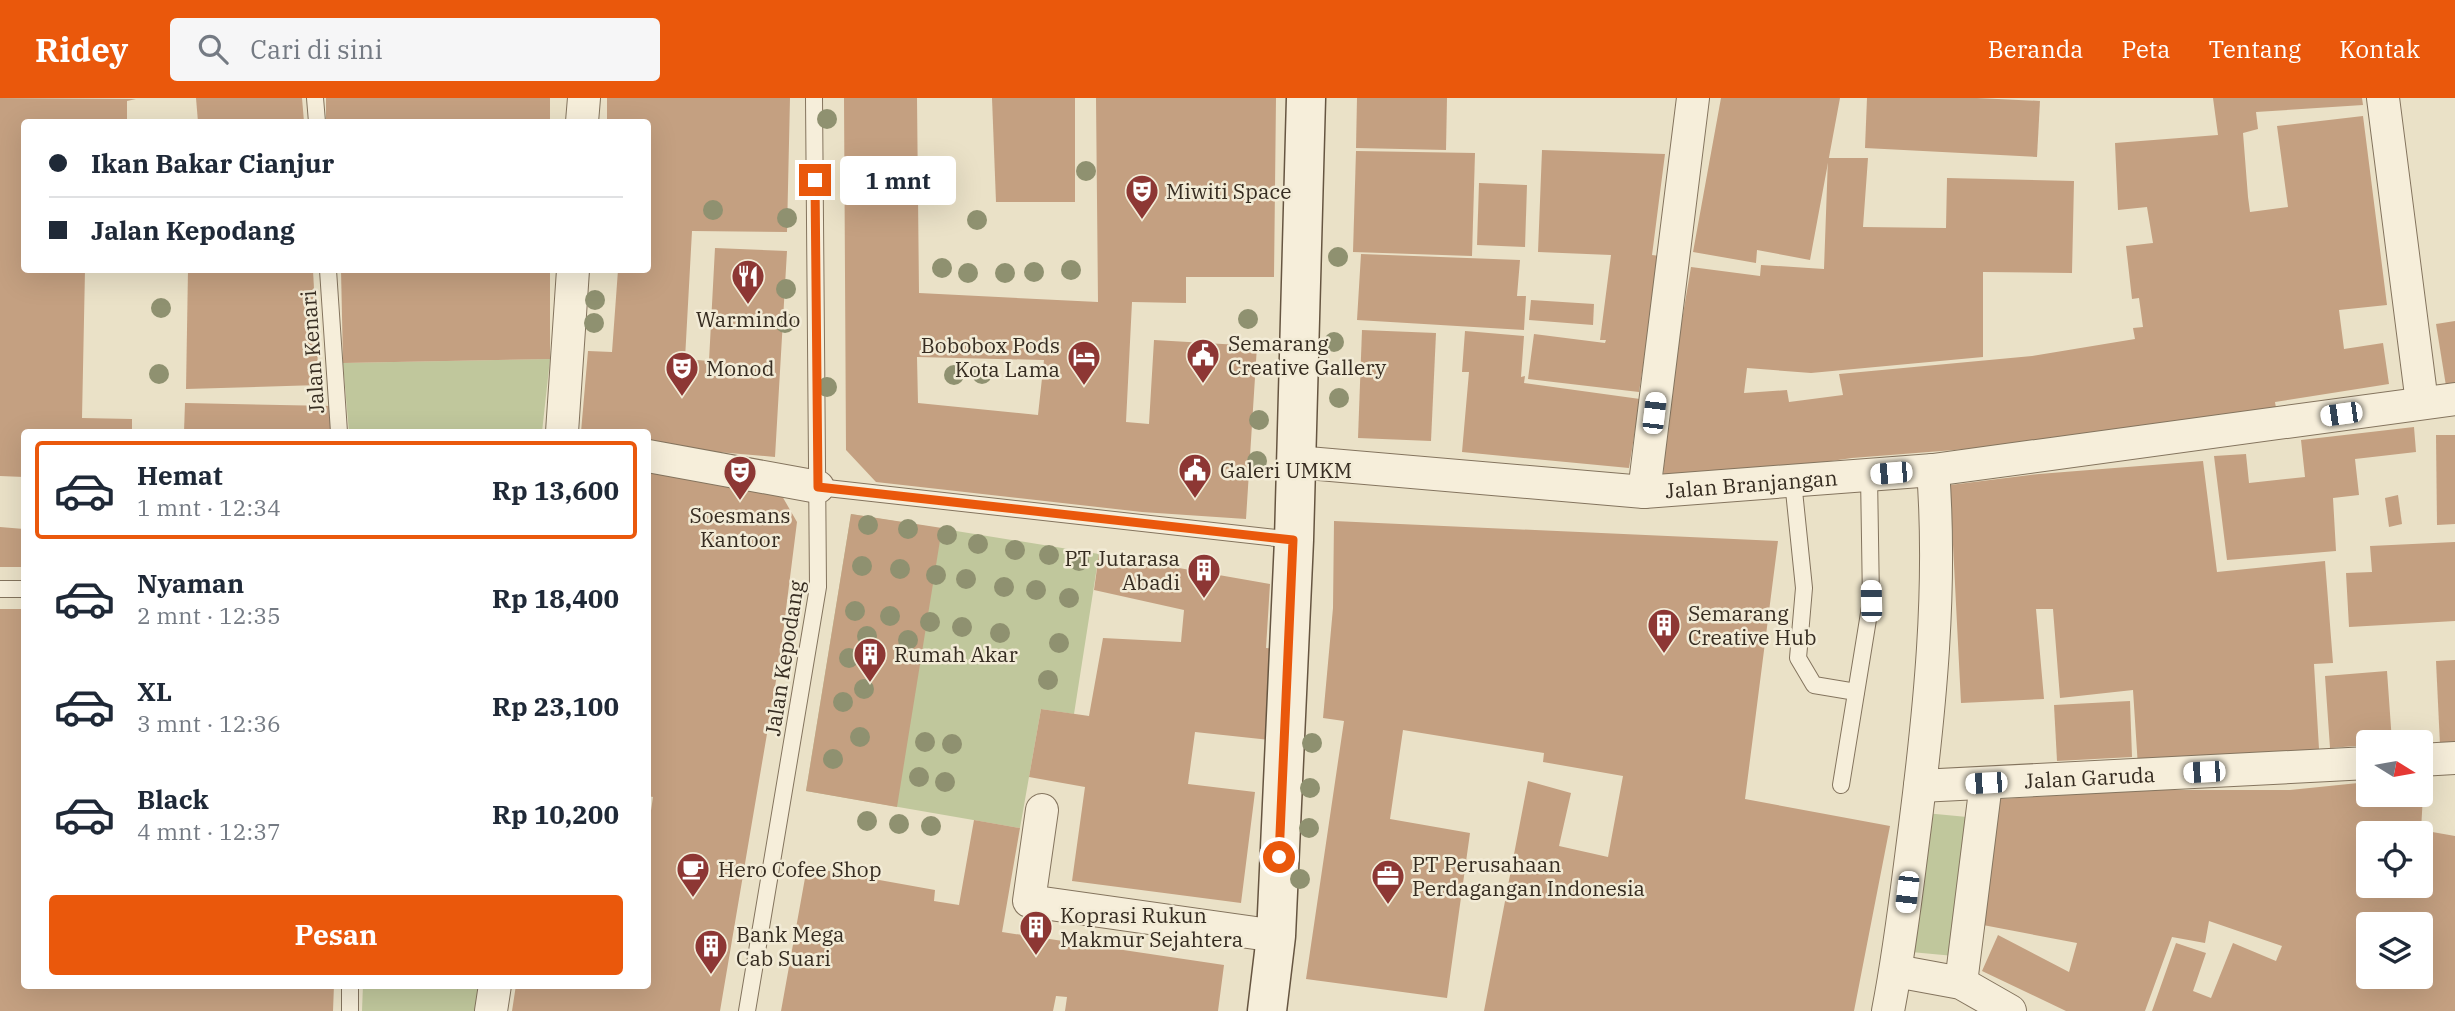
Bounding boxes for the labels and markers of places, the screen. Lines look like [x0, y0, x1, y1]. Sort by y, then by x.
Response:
theatre icon: Miwiti Space [1123, 172, 1161, 221]
place label: Miwiti Space [1166, 177, 1291, 205]
restaurant icon: Warmindo [729, 257, 767, 306]
place label: Warmindo [696, 305, 800, 333]
place label: Semarang Creative Gallery [1228, 329, 1387, 381]
place label: Bobobox Pods Kota Lama [921, 331, 1060, 383]
public building icon: Semarang Creative Gallery [1184, 336, 1222, 385]
hotel icon: Bobobox Pods Kota Lama [1065, 338, 1103, 387]
theatre icon: Monod [663, 349, 701, 398]
place label: Monod [706, 354, 775, 382]
public building icon: Galeri UMKM [1176, 451, 1214, 500]
theatre icon: Soesmans Kantoor [721, 453, 759, 502]
place label: Galeri UMKM [1220, 456, 1352, 484]
place label: Soesmans Kantoor [689, 501, 791, 553]
place label: PT Jutarasa Abadi [1064, 544, 1180, 596]
building icon: PT Jutarasa Abadi [1185, 551, 1223, 600]
place label: Semarang Creative Hub [1688, 599, 1817, 651]
building icon: Semarang Creative Hub [1645, 606, 1683, 655]
building icon: Rumah Akar [851, 635, 889, 684]
place label: Rumah Akar [894, 640, 1018, 668]
cafe icon: Hero Cofee Shop [674, 850, 712, 899]
place label: PT Perusahaan Perdagangan Indonesia [1412, 850, 1645, 902]
place label: Hero Cofee Shop [718, 855, 882, 883]
office icon: PT Perusahaan Perdagangan Indonesia [1369, 857, 1407, 906]
place label: Koprasi Rukun Makmur Sejahtera [1060, 901, 1243, 953]
building icon: Koprasi Rukun Makmur Sejahtera [1017, 908, 1055, 957]
place label: Bank Mega Cab Suari [736, 920, 845, 972]
building icon: Bank Mega Cab Suari [692, 927, 730, 976]

